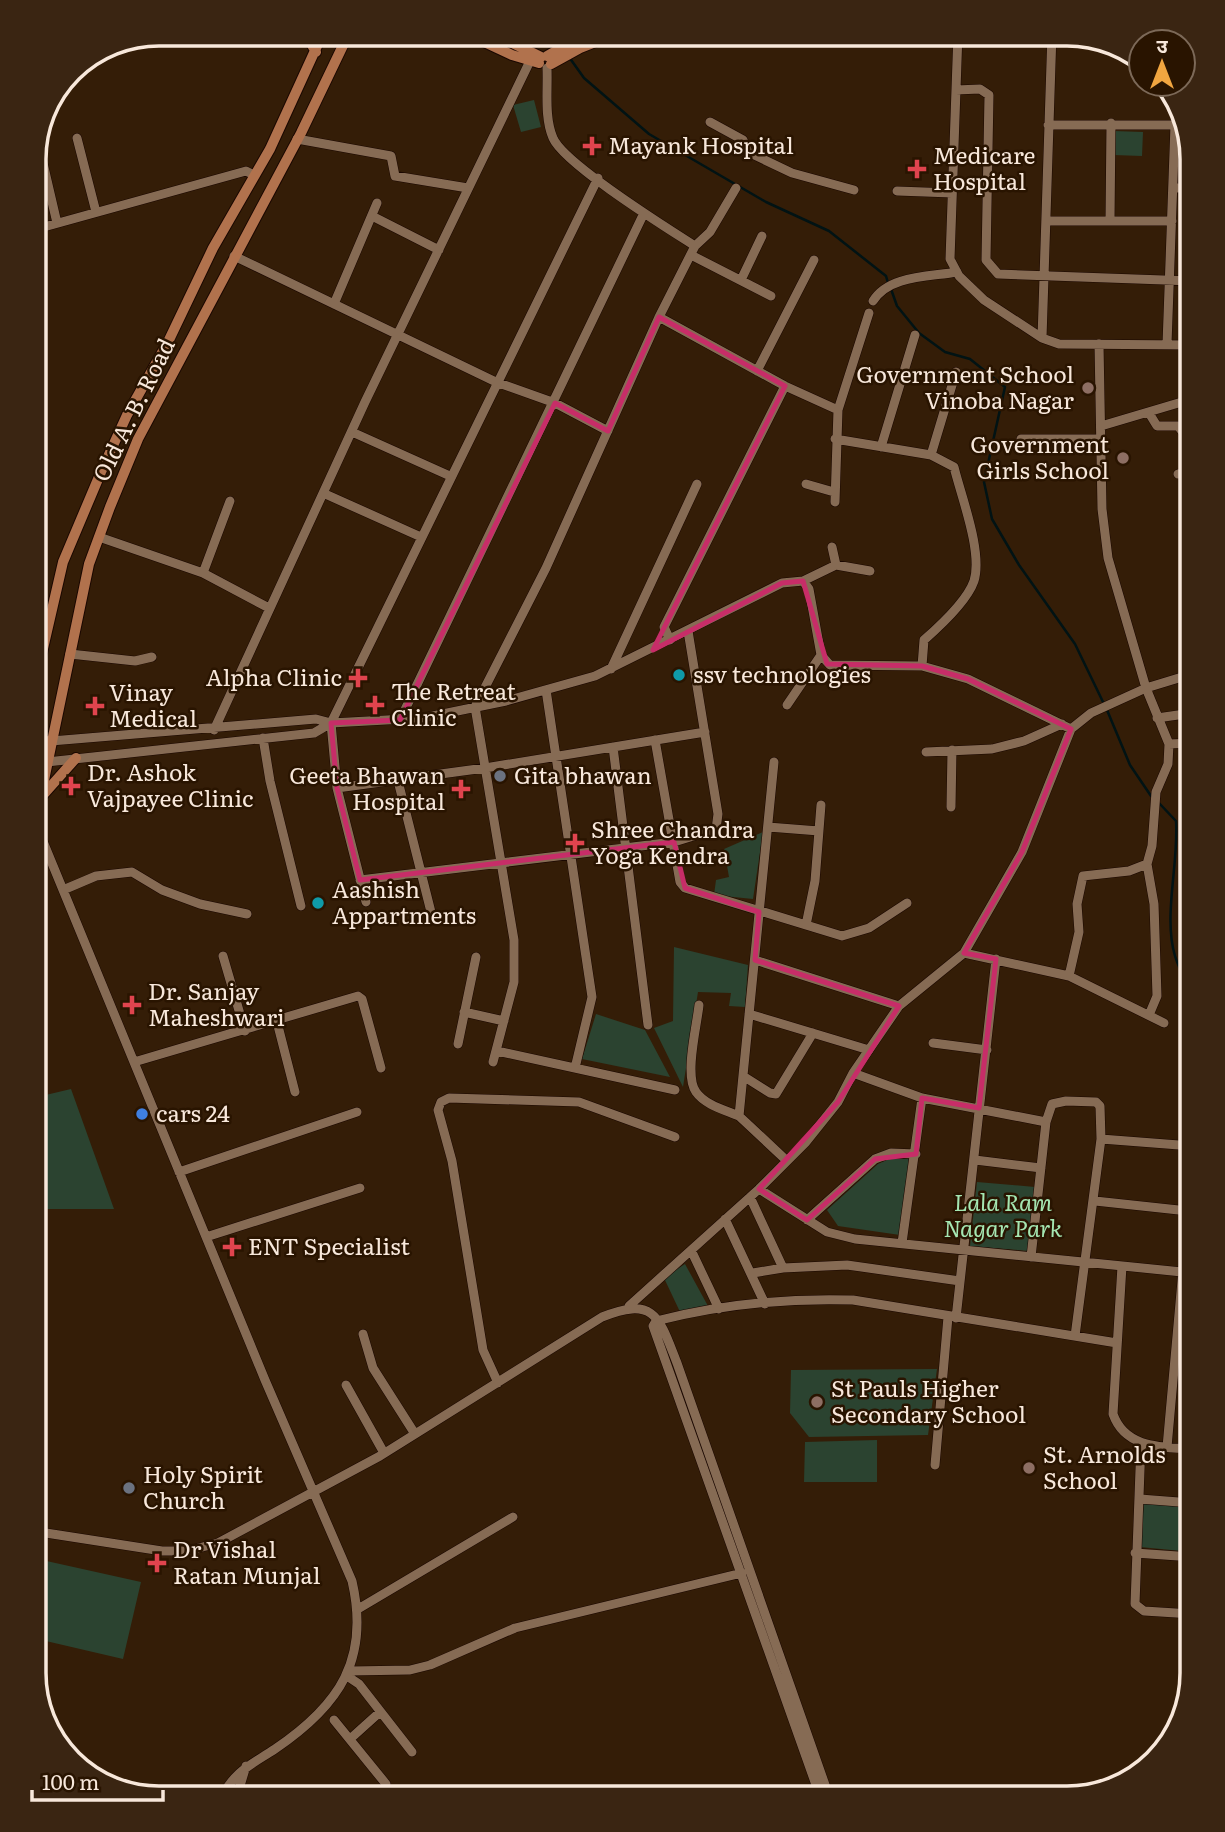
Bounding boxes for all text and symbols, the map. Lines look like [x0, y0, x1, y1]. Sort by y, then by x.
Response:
north arrow [1127, 28, 1197, 98]
text: उ [1156, 31, 1168, 59]
place label: Mayank Hospital [608, 127, 794, 161]
marker: Mayank Hospital [582, 136, 602, 156]
place label: Medicare Hospital [933, 137, 1036, 197]
marker: Medicare Hospital [907, 159, 927, 179]
street label: Old A. B. Road [83, 332, 182, 487]
place label: Government School Vinoba Nagar [856, 356, 1074, 416]
marker: Government School Vinoba Nagar [1080, 380, 1096, 396]
place label: Government Girls School [970, 426, 1110, 486]
marker: Government Girls School [1115, 450, 1131, 466]
place label: ssv technologies [693, 656, 871, 690]
place label: Alpha Clinic [206, 659, 342, 693]
marker: ssv technologies [671, 667, 687, 683]
marker: Alpha Clinic [348, 668, 368, 688]
place label: The Retreat Clinic [391, 673, 516, 733]
place label: Vinay Medical [109, 674, 197, 734]
marker: The Retreat Clinic [365, 695, 385, 715]
marker: Vinay Medical [87, 698, 103, 714]
place label: Dr. Ashok Vajpayee Clinic [87, 754, 254, 814]
place label: Geeta Bhawan Hospital [289, 757, 445, 817]
place label: Gita bhawan [514, 757, 652, 791]
marker: Gita bhawan [492, 768, 508, 784]
marker: Dr. Ashok Vajpayee Clinic [61, 776, 81, 796]
marker: Geeta Bhawan Hospital [451, 779, 471, 799]
place label: Shree Chandra Yoga Kendra [591, 811, 755, 871]
marker: Shree Chandra Yoga Kendra [565, 833, 585, 853]
place label: Aashish Appartments [332, 871, 476, 931]
marker: Aashish Appartments [310, 895, 326, 911]
place label: Dr. Sanjay Maheshwari [148, 973, 285, 1033]
marker: Dr. Sanjay Maheshwari [122, 995, 142, 1015]
place label: cars 24 [156, 1095, 230, 1129]
marker: cars 24 [134, 1106, 150, 1122]
park label: Lala Ram Nagar Park [944, 1184, 1063, 1244]
place label: ENT Specialist [248, 1228, 410, 1262]
marker: ENT Specialist [222, 1237, 242, 1257]
place label: St Pauls Higher Secondary School [831, 1370, 1026, 1430]
marker: St Pauls Higher Secondary School [809, 1394, 825, 1410]
place label: St. Arnolds School [1043, 1436, 1166, 1496]
place label: Holy Spirit Church [143, 1456, 263, 1516]
marker: St. Arnolds School [1021, 1460, 1037, 1476]
marker: Holy Spirit Church [121, 1480, 137, 1496]
place label: Dr Vishal Ratan Munjal [173, 1531, 321, 1591]
marker: Dr Vishal Ratan Munjal [147, 1553, 167, 1573]
scale bar [32, 1758, 163, 1802]
text: 100 m [42, 1765, 99, 1796]

